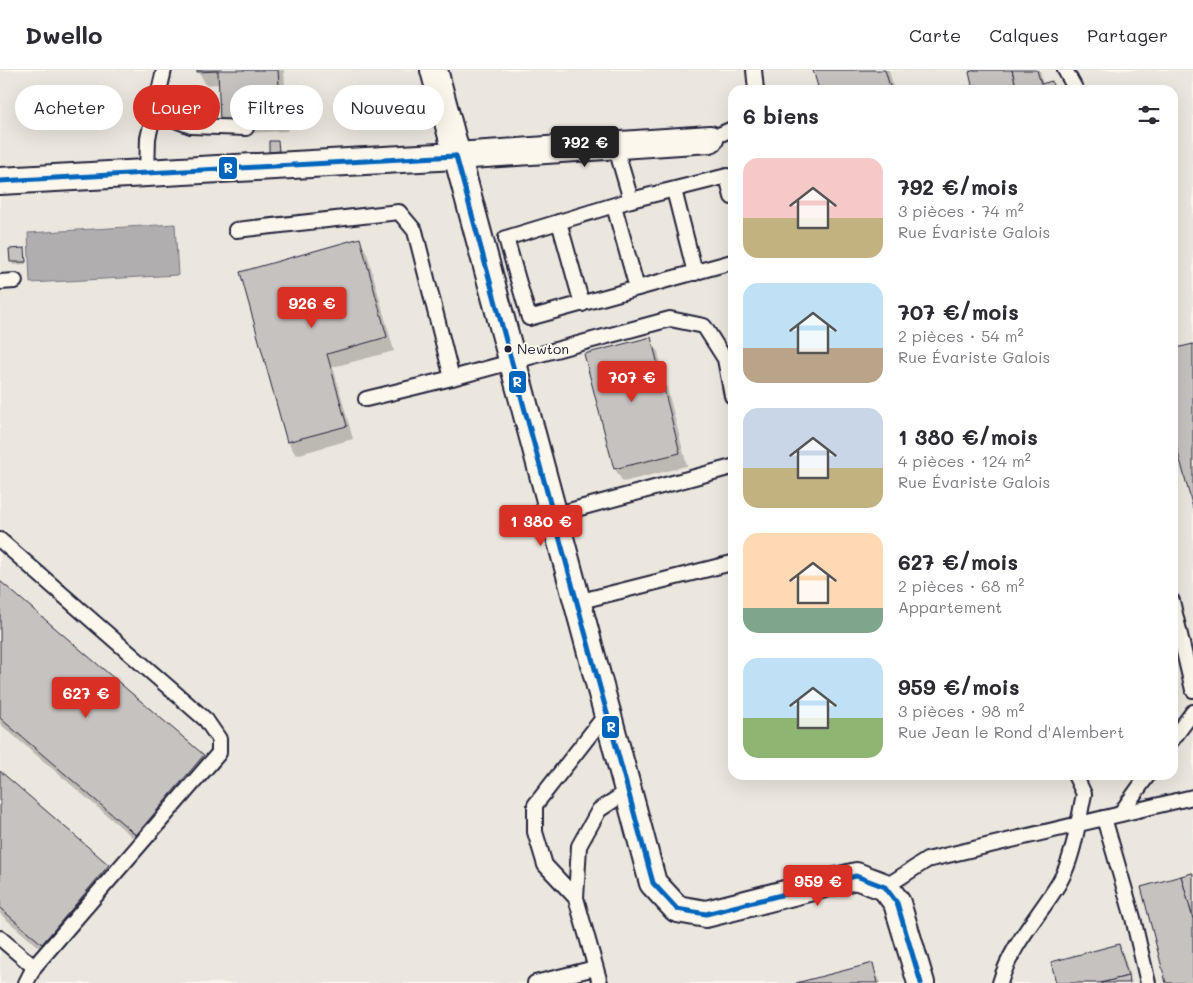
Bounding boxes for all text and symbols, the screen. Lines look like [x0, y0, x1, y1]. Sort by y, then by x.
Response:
text: Dwello [25, 19, 103, 50]
text: Carte [909, 23, 961, 47]
text: Calques [989, 23, 1059, 47]
text: Partager [1087, 23, 1168, 47]
chip: Acheter [15, 85, 123, 130]
chip: Louer [133, 85, 220, 130]
chip: Filtres [230, 85, 323, 130]
chip: Nouveau [333, 85, 444, 130]
icon: filters [1135, 101, 1163, 129]
text: 6 biens [743, 102, 819, 129]
pin: 792 € [550, 126, 620, 168]
text: 792 € [562, 131, 608, 152]
line badge: R [218, 156, 238, 180]
text: R [223, 158, 233, 177]
text: 792 €/mois [898, 173, 1018, 200]
icon: home [783, 178, 843, 238]
text: 3 pièces · 74 m² [898, 200, 1024, 221]
text: Rue Évariste Galois [898, 221, 1050, 242]
pin: 926 € [277, 286, 347, 329]
text: 926 € [289, 292, 335, 313]
text: 707 €/mois [898, 298, 1019, 325]
icon: home [783, 303, 843, 363]
text: 2 pièces · 54 m² [898, 325, 1024, 346]
place label: Newton [517, 339, 569, 358]
marker: Newton [503, 344, 513, 354]
text: Rue Évariste Galois [898, 346, 1050, 367]
pin: 707 € [597, 360, 667, 403]
text: 707 € [609, 366, 655, 387]
line badge: R [508, 370, 527, 394]
text: R [512, 372, 522, 391]
text: 1 380 €/mois [898, 423, 1038, 450]
icon: home [783, 428, 843, 488]
text: 4 pièces · 124 m² [898, 450, 1031, 471]
text: Rue Évariste Galois [898, 471, 1050, 492]
pin: 1 380 € [495, 504, 587, 547]
text: 1 380 € [510, 510, 572, 531]
text: 627 €/mois [898, 548, 1018, 575]
icon: home [783, 553, 843, 613]
text: 2 pièces · 68 m² [898, 575, 1024, 596]
text: Appartement [898, 596, 1002, 617]
text: 959 €/mois [898, 673, 1019, 700]
pin: 627 € [51, 676, 121, 719]
icon: home [783, 678, 843, 738]
text: 627 € [63, 682, 109, 703]
text: 3 pièces · 98 m² [898, 700, 1025, 721]
line badge: R [601, 715, 620, 739]
text: R [606, 717, 616, 736]
text: Rue Jean le Rond d'Alembert [898, 721, 1124, 742]
pin: 959 € [783, 864, 853, 907]
text: 959 € [794, 870, 842, 891]

